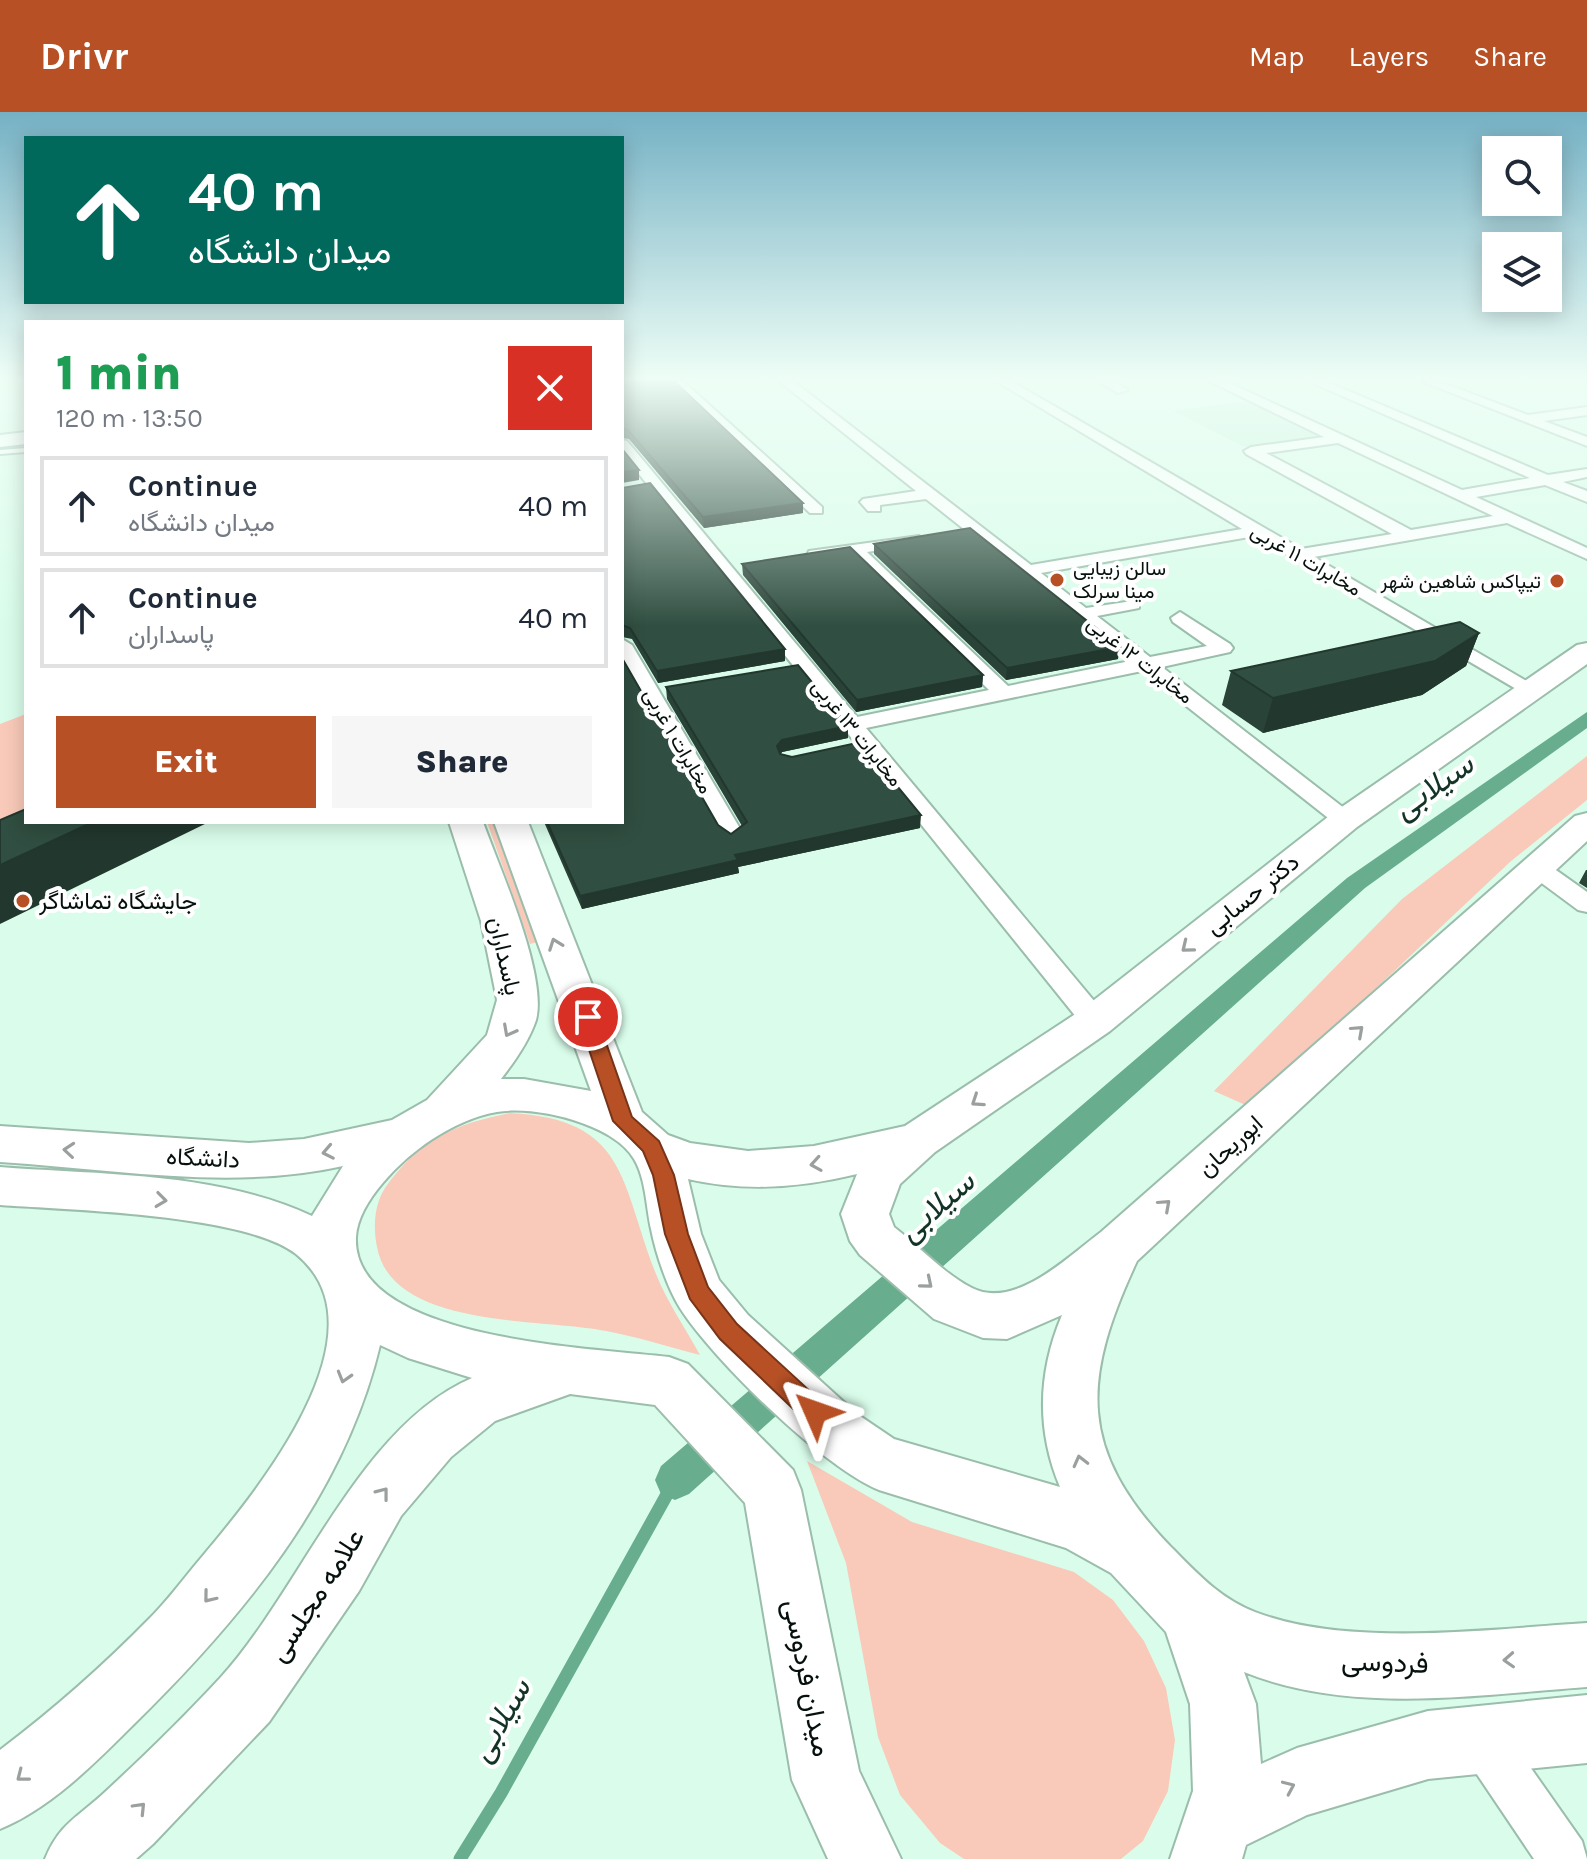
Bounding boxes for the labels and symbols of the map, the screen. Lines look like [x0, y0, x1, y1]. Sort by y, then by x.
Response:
street label: مخابرات ۱۱ غربی [1246, 519, 1365, 602]
place label: سالن زیبایی مینا سرلک [1073, 557, 1166, 604]
place label: تیپاکس شاهین شهر [1380, 570, 1541, 595]
marker: سالن زیبایی مینا سرلک [1048, 571, 1066, 589]
marker: تیپاکس شاهین شهر [1548, 572, 1566, 590]
street label: مخابرات ۱۲ غربی [1082, 612, 1198, 709]
street label: مخابرات ۱۳ غربی [806, 675, 907, 792]
street label: مخابرات ۱ غربی [638, 684, 717, 798]
water label: سیلابی [1386, 745, 1481, 828]
street label: دکتر حسابی [1199, 848, 1305, 941]
place label: جایشگاه تماشاگر [38, 887, 197, 916]
marker: جایشگاه تماشاگر [14, 892, 32, 910]
street label: پاسداران [480, 914, 528, 998]
one-way arrow [1182, 937, 1196, 952]
one-way arrow [548, 938, 565, 952]
pin [554, 983, 622, 1051]
one-way arrow [503, 1022, 519, 1036]
one-way arrow [1349, 1025, 1363, 1040]
one-way arrow [971, 1091, 986, 1106]
street label: ابوریحان [1192, 1110, 1269, 1183]
one-way arrow [62, 1142, 75, 1159]
street label: دانشگاه [165, 1142, 241, 1174]
one-way arrow [321, 1143, 334, 1160]
one-way arrow [810, 1155, 823, 1172]
water label: سیلابی [890, 1162, 983, 1250]
one-way arrow [155, 1191, 168, 1208]
one-way arrow [1156, 1201, 1171, 1215]
one-way arrow [918, 1273, 933, 1288]
one-way arrow [337, 1370, 353, 1384]
position arrow [773, 1370, 857, 1454]
one-way arrow [1073, 1455, 1090, 1469]
one-way arrow [374, 1487, 388, 1502]
street label: علامه مجلسی [261, 1522, 371, 1668]
one-way arrow [204, 1588, 219, 1602]
street label: میدان فردوسی [776, 1597, 839, 1760]
street label: فردوسی [1341, 1644, 1429, 1681]
one-way arrow [1502, 1652, 1515, 1669]
water label: سیلابی [462, 1671, 540, 1768]
one-way arrow [16, 1767, 31, 1781]
one-way arrow [1281, 1781, 1296, 1797]
one-way arrow [130, 1803, 145, 1817]

